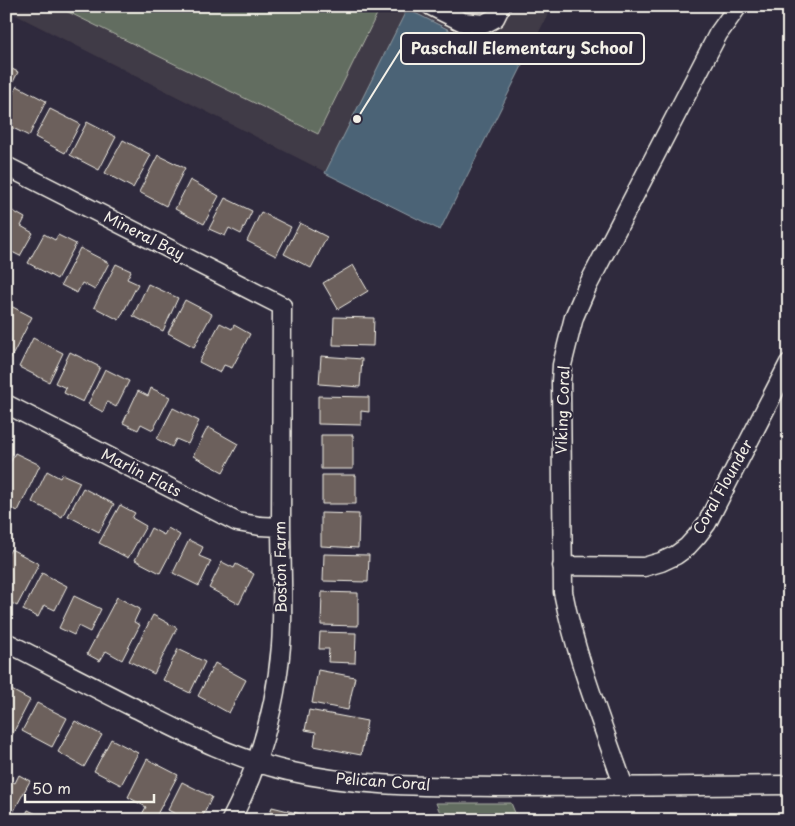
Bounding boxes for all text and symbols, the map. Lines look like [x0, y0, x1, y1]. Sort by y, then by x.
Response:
callout: Paschall Elementary School [401, 33, 644, 64]
text: Paschall Elementary School [411, 35, 633, 59]
street label: Mineral Bay [100, 204, 189, 265]
street label: Viking Coral [548, 365, 575, 455]
street label: Coral Flounder [686, 434, 757, 538]
street label: Marlin Flats [98, 442, 186, 502]
street label: Boston Farm [267, 521, 292, 613]
street label: Pelican Coral [335, 766, 431, 795]
scale bar [25, 771, 154, 803]
text: 50 m [32, 776, 71, 799]

